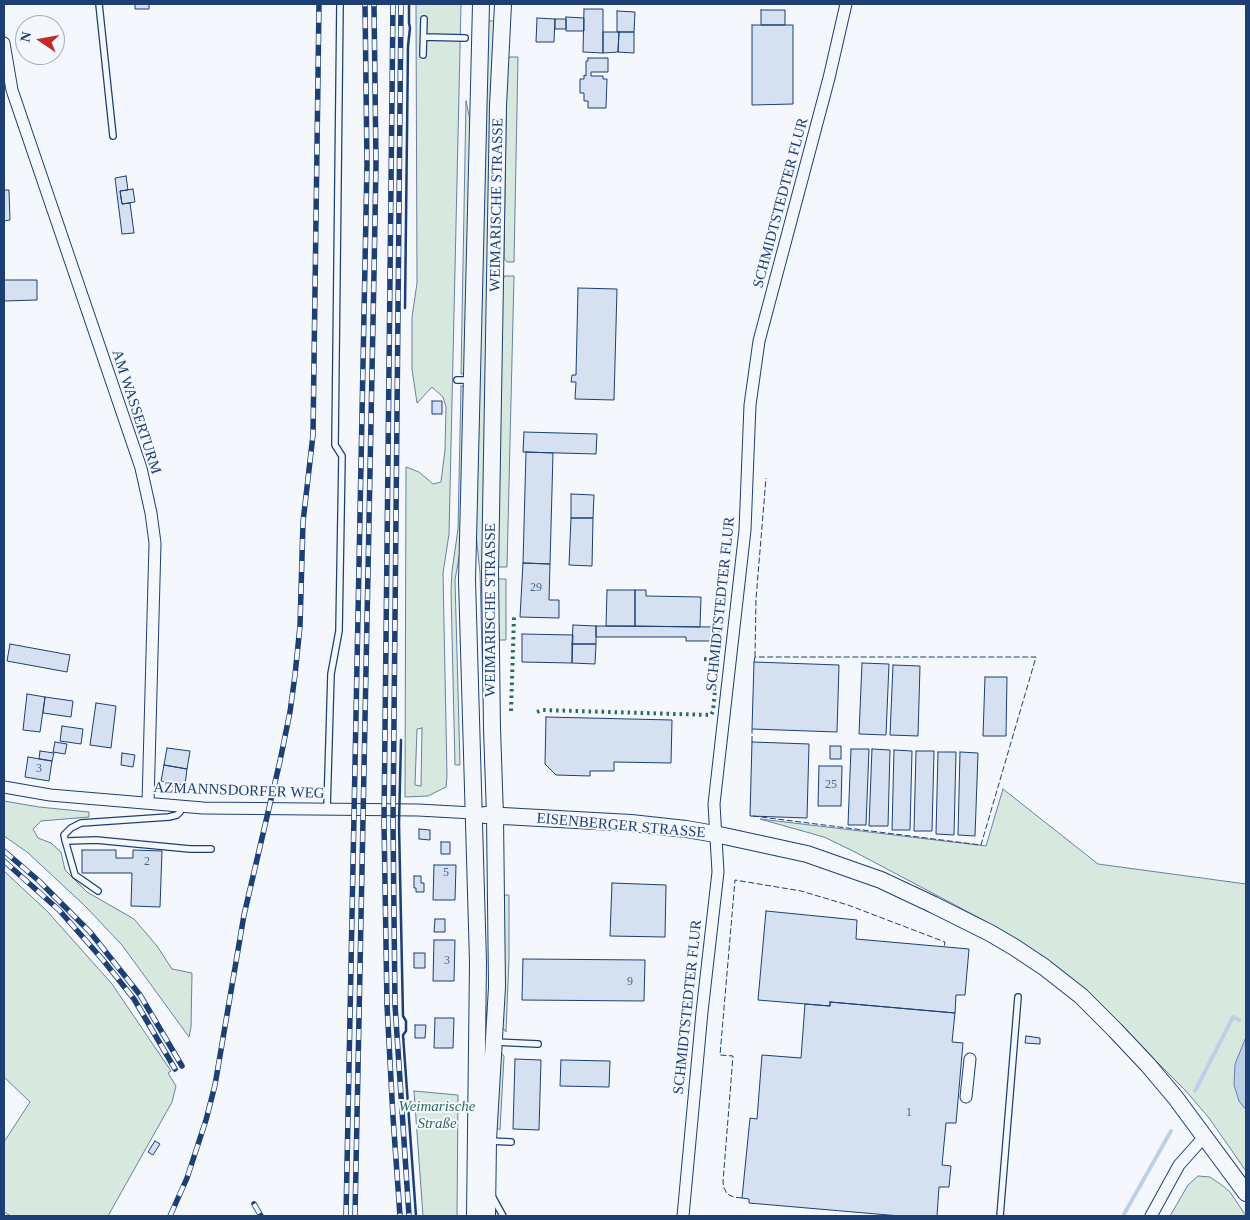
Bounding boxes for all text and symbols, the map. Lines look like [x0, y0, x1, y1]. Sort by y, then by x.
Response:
north arrow [15, 15, 65, 65]
text: N [17, 30, 34, 43]
street label: SCHMIDTSTEDTER FLUR [750, 116, 812, 290]
street label: WEIMARISCHE STRASSE [486, 118, 508, 292]
street label: AM WASSERTURM [107, 348, 165, 476]
street label: SCHMIDTSTEDTER FLUR [703, 516, 739, 692]
street label: WEIMARISCHE STRASSE [482, 523, 500, 697]
house number: 29 [530, 581, 542, 595]
house number: 3 [36, 762, 42, 776]
house number: 25 [825, 778, 837, 792]
street label: AZMANNSDORFER WEG [153, 779, 325, 803]
street label: EISENBERGER STRASSE [536, 810, 706, 842]
house number: 2 [144, 855, 150, 869]
house number: 5 [443, 866, 449, 880]
street label: SCHMIDTSTEDTER FLUR [670, 919, 706, 1095]
house number: 3 [444, 954, 450, 968]
house number: 9 [627, 975, 633, 989]
park label: Weimarische Straße [399, 1098, 475, 1133]
house number: 1 [906, 1106, 912, 1120]

